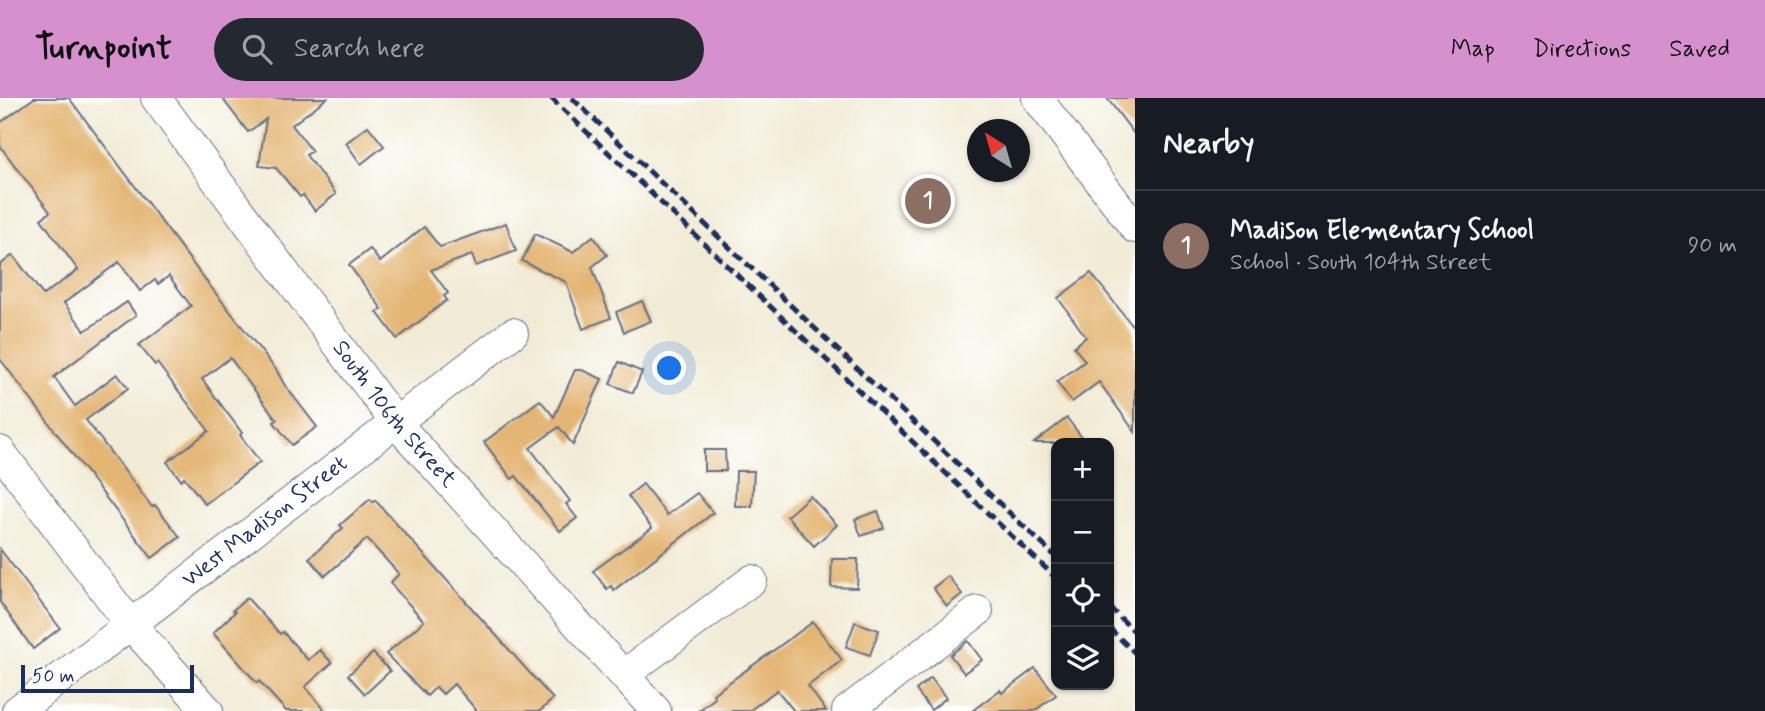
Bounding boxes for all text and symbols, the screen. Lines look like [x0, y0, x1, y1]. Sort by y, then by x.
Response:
search box [214, 18, 704, 81]
text: Turnpoint [35, 27, 172, 71]
icon: search [238, 30, 276, 68]
text: Search here [294, 32, 425, 66]
text: Map [1451, 34, 1495, 65]
text: Directions [1533, 34, 1631, 65]
text: Saved [1669, 34, 1730, 65]
north arrow [967, 119, 1030, 182]
text: Nearby [1163, 124, 1254, 163]
pin: 1 [905, 175, 951, 227]
text: Madison Elementary School [1230, 214, 1534, 248]
text: 1 [1181, 231, 1191, 261]
text: 90 m [1688, 231, 1737, 261]
text: School · South 104th Street [1230, 248, 1492, 278]
street label: South 106th Street [325, 335, 463, 495]
your location [652, 351, 686, 385]
map controls [1051, 438, 1114, 690]
button: + [1051, 438, 1114, 501]
street label: West Madison Street [176, 449, 354, 595]
button: − [1051, 501, 1114, 564]
button: locate [1051, 564, 1114, 627]
button: layers [1051, 627, 1114, 690]
scale bar [21, 662, 194, 694]
text: 50 m [32, 664, 75, 689]

